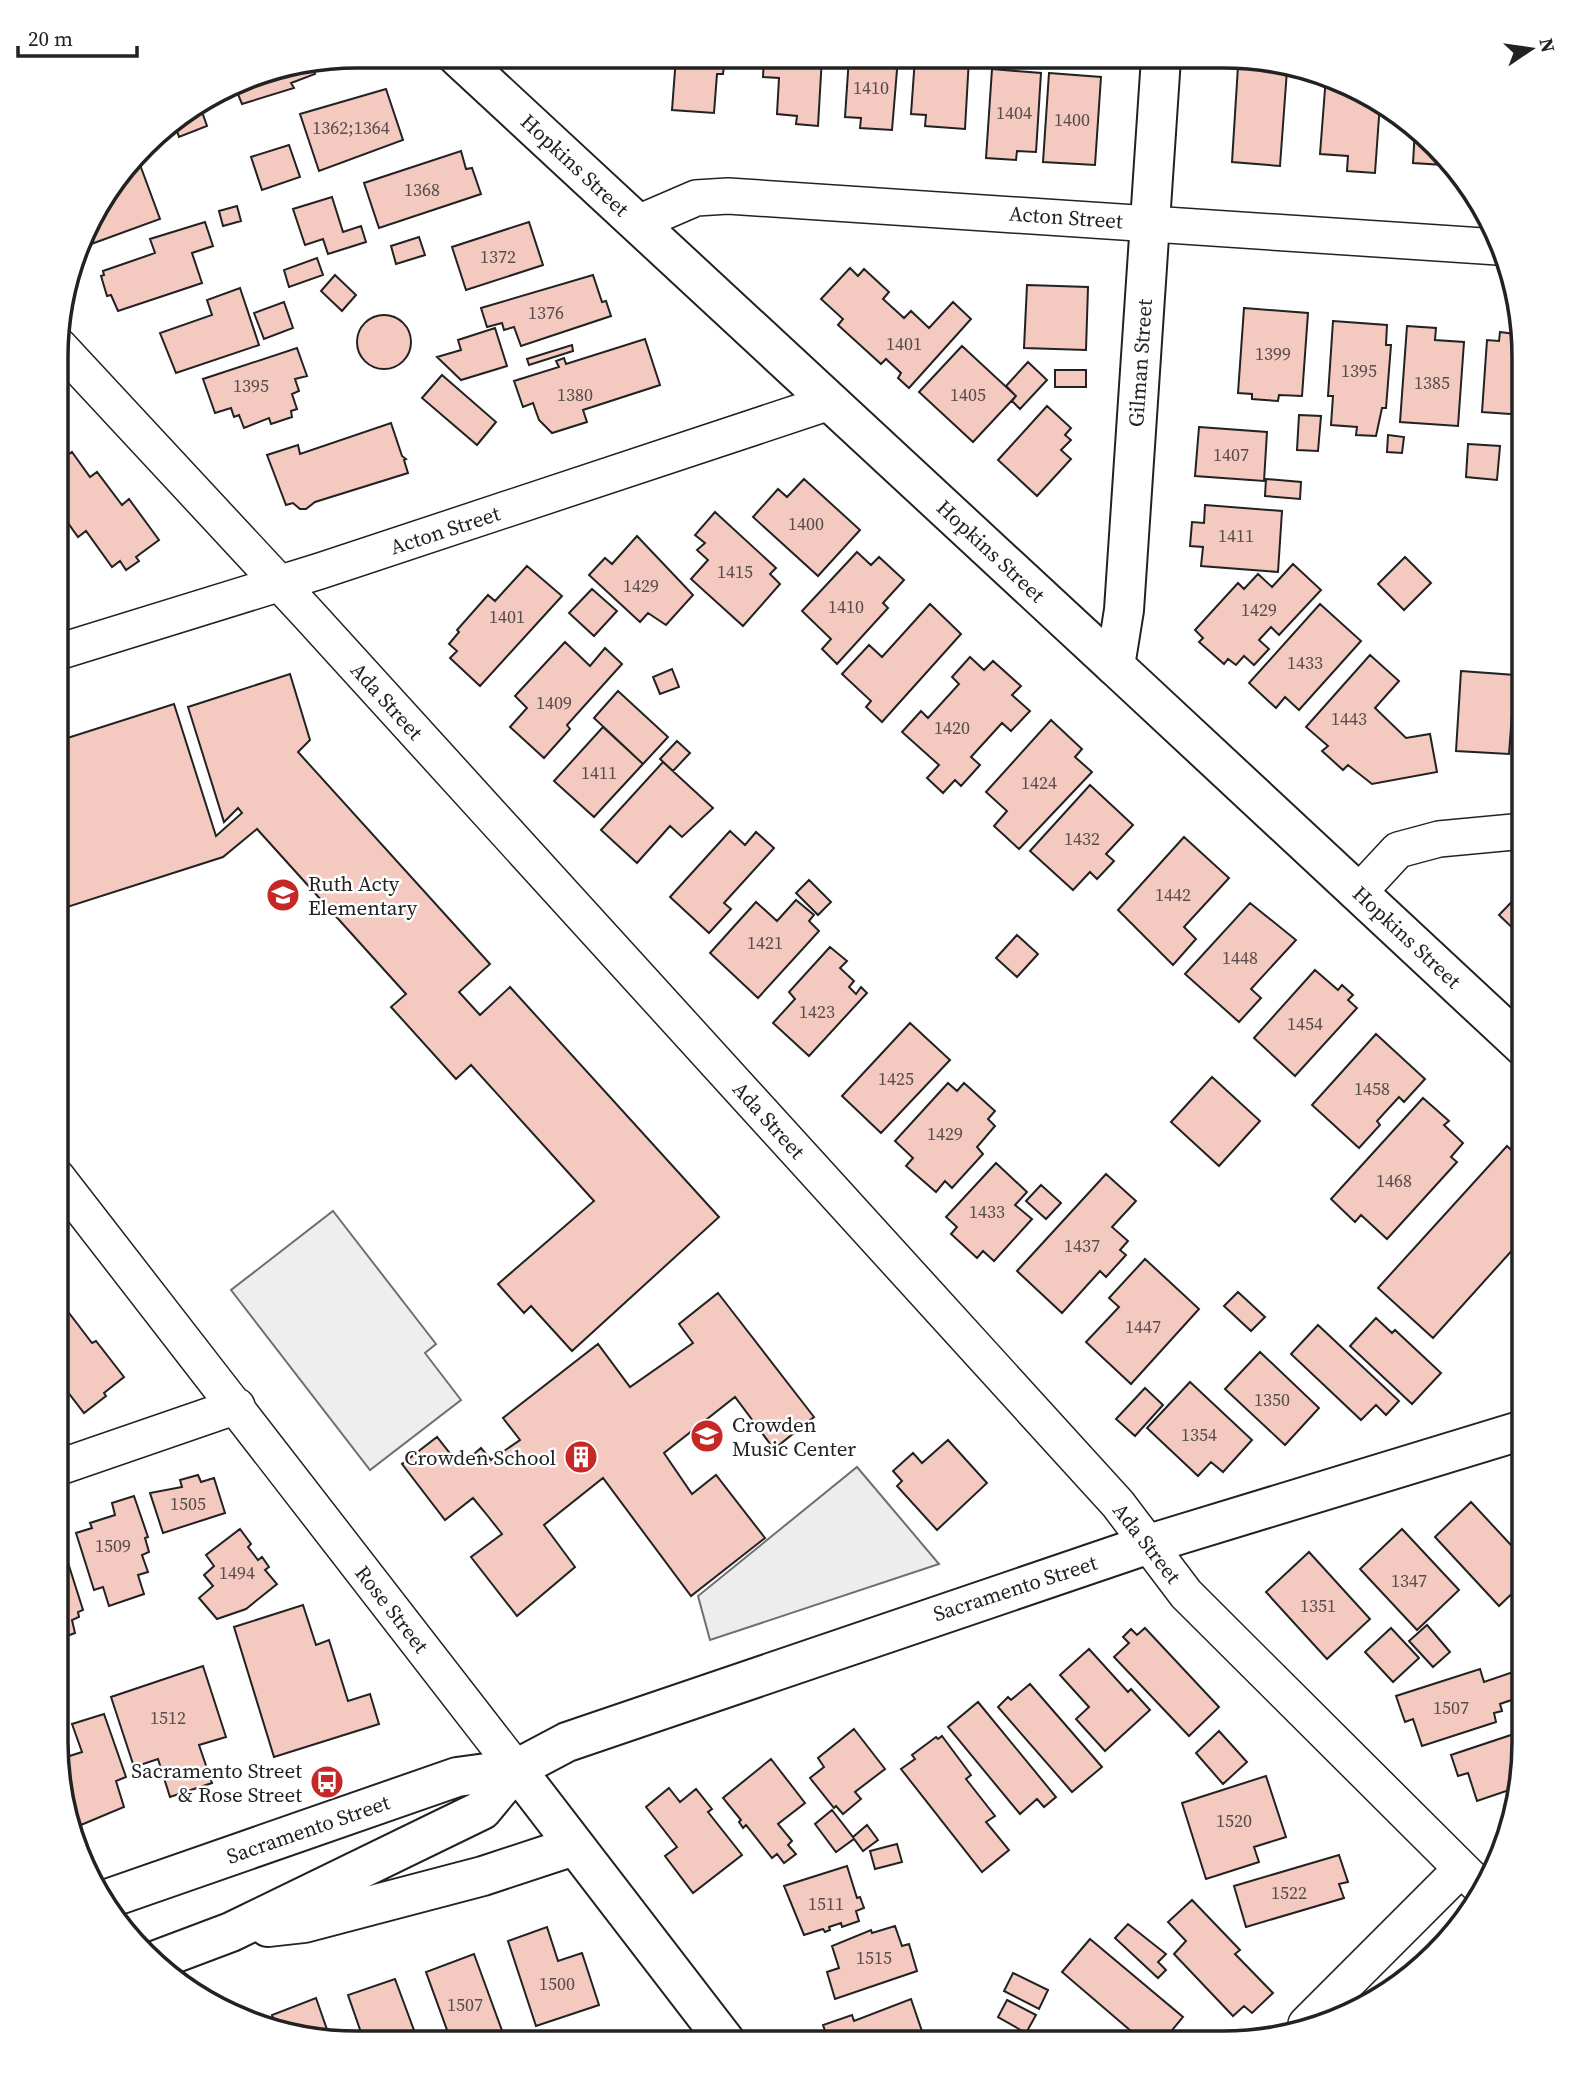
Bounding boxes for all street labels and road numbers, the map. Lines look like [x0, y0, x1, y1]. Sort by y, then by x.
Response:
street label: Hopkins Street [515, 107, 636, 223]
street label: Acton Street [1008, 199, 1124, 235]
street label: Gilman Street [1121, 298, 1159, 428]
street label: Hopkins Street [931, 493, 1052, 609]
street label: Acton Street [386, 499, 504, 561]
street label: Ada Street [344, 656, 430, 746]
street label: Hopkins Street [1347, 879, 1468, 995]
street label: Ada Street [726, 1075, 812, 1165]
street label: Ada Street [1106, 1497, 1188, 1590]
street label: Sacramento Street [929, 1548, 1101, 1628]
street label: Rose Street [349, 1559, 436, 1659]
street label: Sacramento Street [223, 1787, 394, 1871]

